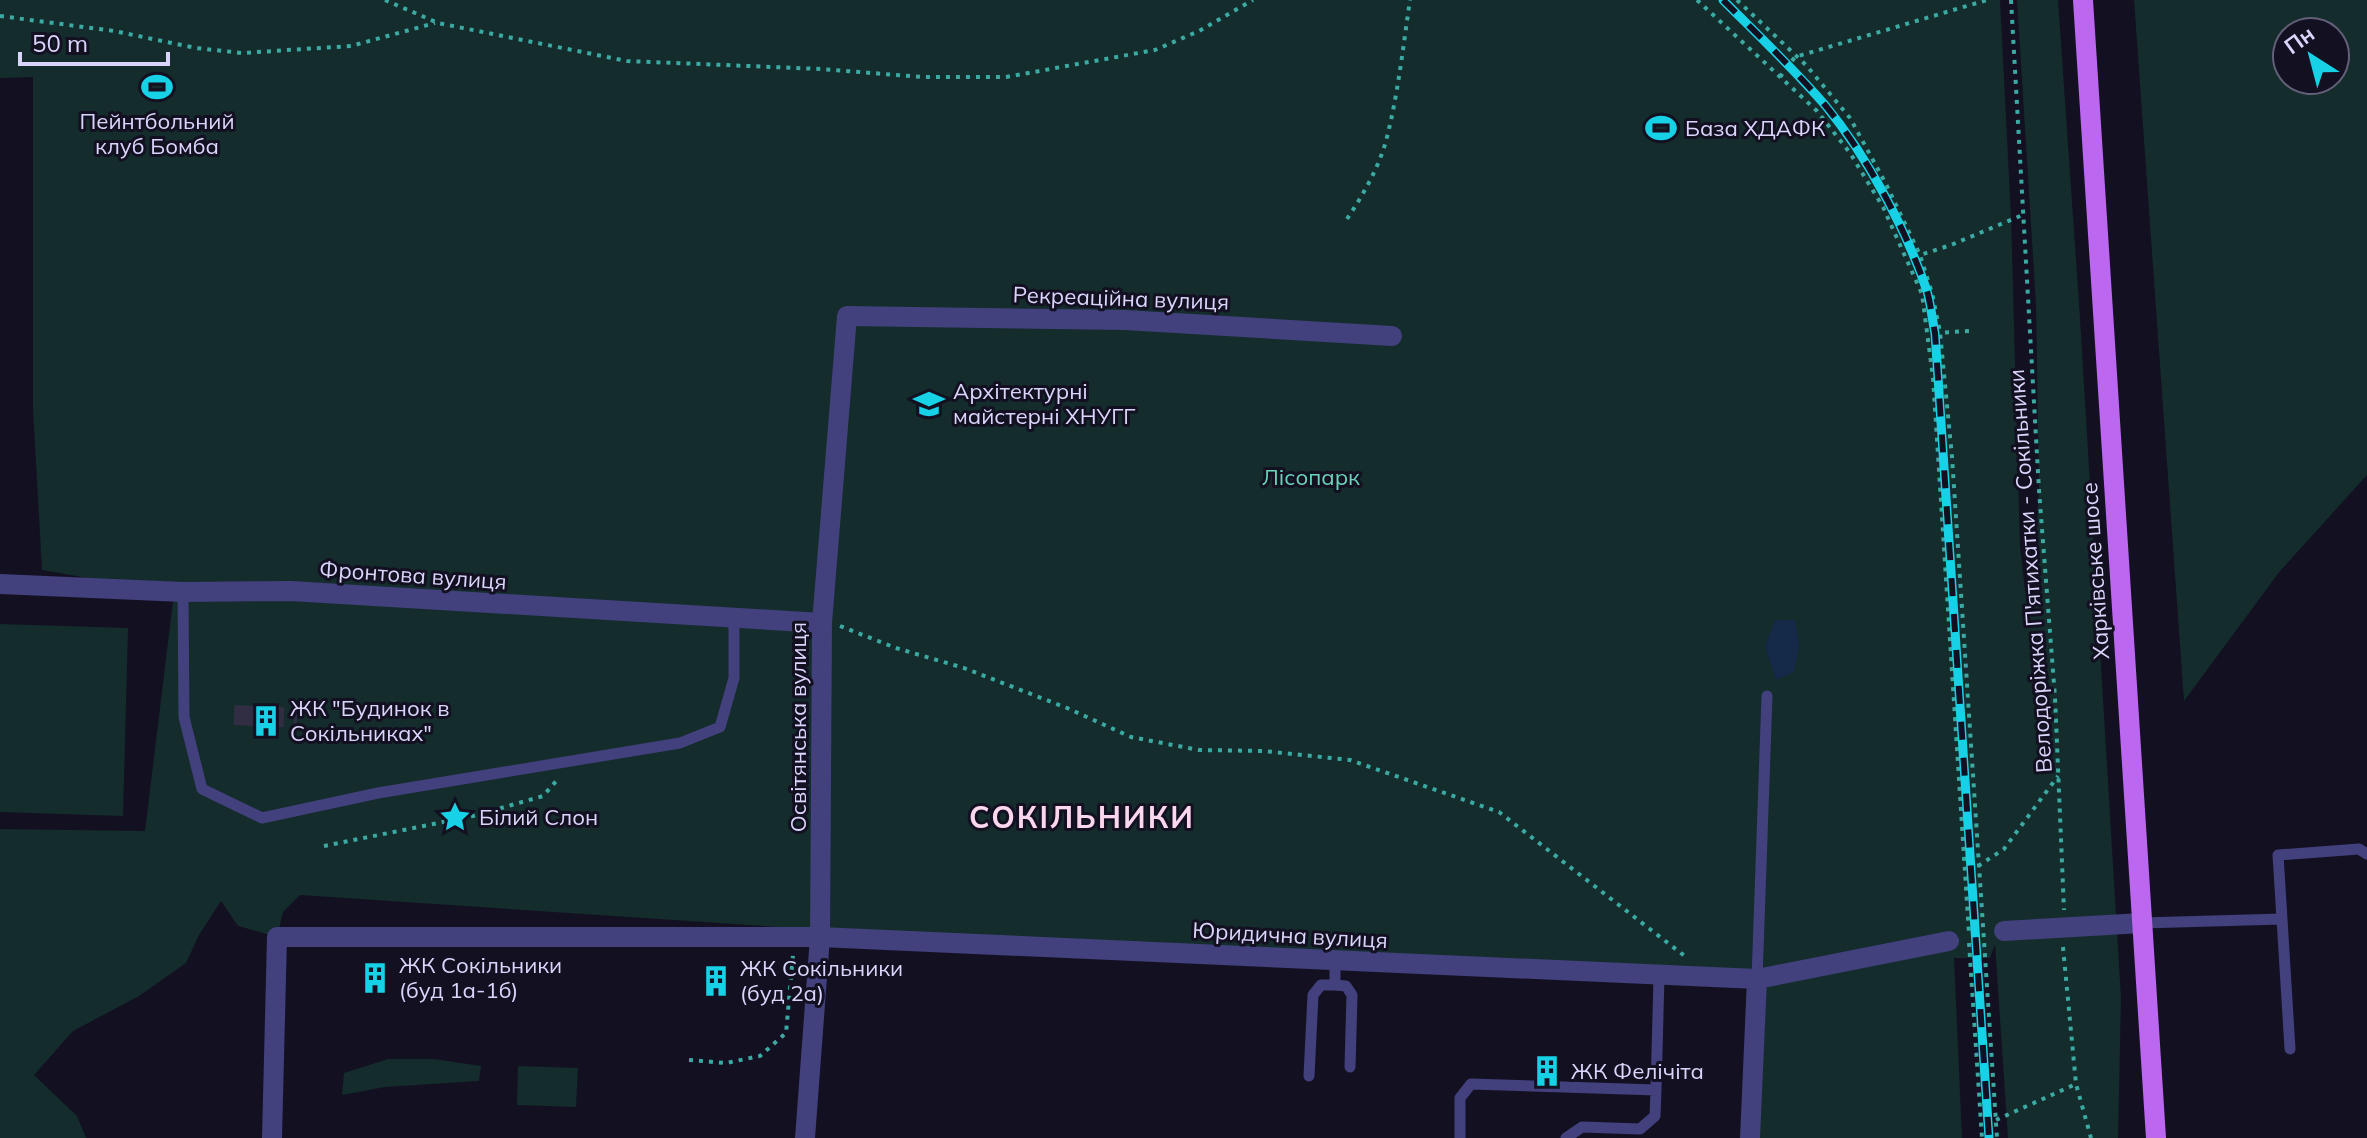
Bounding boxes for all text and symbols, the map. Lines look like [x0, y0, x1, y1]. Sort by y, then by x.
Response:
scale bar [20, 16, 168, 66]
north arrow [2271, 16, 2351, 96]
text: Пн [2279, 20, 2320, 60]
text: 50 m [32, 28, 88, 58]
sports icon: Пейнтбольний клуб Бомба [140, 70, 174, 104]
place label: Пейнтбольний клуб Бомба [80, 107, 234, 160]
sports icon: База ХДАФК [1644, 111, 1678, 145]
place label: База ХДАФК [1685, 114, 1826, 142]
street label: Рекреаційна вулиця [1012, 280, 1230, 316]
street label: Велодоріжка П'ятихатки - Сокільники [2002, 368, 2058, 774]
place label: Архітектурні майстерні ХНУГГ [953, 377, 1136, 430]
school or university icon: Архітектурні майстерні ХНУГГ [912, 387, 946, 421]
park label: Лісопарк [1262, 463, 1360, 491]
street label: Харківське шосе [2075, 481, 2115, 661]
street label: Фронтова вулиця [318, 554, 508, 596]
street label: Освітянська вулиця [784, 622, 812, 832]
place label: ЖК "Будинок в Сокільниках" [290, 694, 450, 747]
building icon: ЖК "Будинок в Сокільниках" [249, 704, 283, 738]
district label: СОКІЛЬНИКИ [969, 798, 1195, 836]
place icon: Білий Слон [438, 800, 472, 834]
place label: Білий Слон [479, 803, 598, 831]
street label: Юридична вулиця [1192, 916, 1388, 954]
place label: ЖК Сокільники (буд 1а-1б) [399, 951, 562, 1004]
place label: ЖК Сокільники (буд 2а) [740, 954, 903, 1007]
building icon: ЖК Сокільники (буд 1а-1б) [358, 961, 392, 995]
building icon: ЖК Сокільники (буд 2а) [699, 964, 733, 998]
building icon: ЖК Фелічіта [1530, 1054, 1564, 1088]
place label: ЖК Фелічіта [1571, 1057, 1704, 1085]

